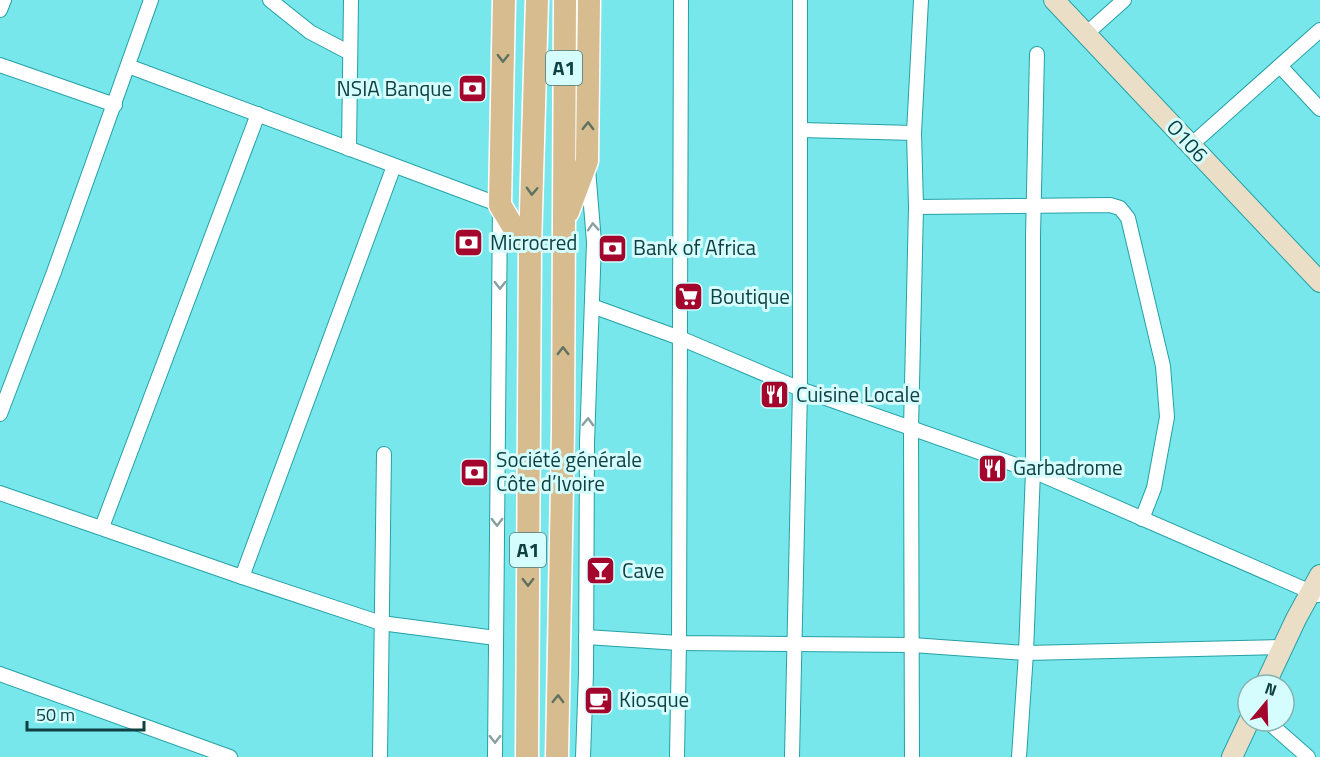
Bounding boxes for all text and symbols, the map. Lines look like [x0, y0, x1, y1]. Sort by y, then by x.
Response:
road number: A1 [546, 51, 582, 85]
one-way arrow [497, 54, 509, 63]
place label: NSIA Banque [337, 72, 452, 104]
bank icon: NSIA Banque [457, 73, 489, 105]
street label: O106 [1159, 111, 1216, 169]
one-way arrow [582, 121, 594, 130]
one-way arrow [526, 186, 539, 195]
one-way arrow [586, 222, 599, 231]
place label: Microcred [490, 226, 577, 258]
bank icon: Microcred [453, 227, 485, 259]
place label: Bank of Africa [633, 231, 756, 263]
bank icon: Bank of Africa [596, 232, 628, 264]
one-way arrow [494, 280, 506, 289]
place label: Boutique [710, 280, 790, 312]
supermarket icon: Boutique [673, 281, 705, 313]
one-way arrow [557, 346, 569, 355]
place label: Cuisine Locale [796, 378, 920, 410]
restaurant icon: Cuisine Locale [759, 379, 791, 411]
one-way arrow [581, 417, 594, 426]
place label: Société générale Côte d’Ivoire [496, 443, 642, 499]
place label: Garbadrome [1013, 451, 1123, 483]
restaurant icon: Garbadrome [976, 452, 1008, 484]
bank icon: Société générale Côte d’Ivoire [459, 456, 491, 488]
one-way arrow [491, 517, 503, 526]
road number: A1 [510, 533, 546, 567]
place label: Cave [622, 554, 664, 586]
bar icon: Cave [585, 555, 617, 587]
one-way arrow [522, 578, 534, 587]
north arrow [1236, 673, 1296, 733]
text: N [1262, 676, 1280, 702]
place label: Kiosque [619, 683, 689, 715]
cafe icon: Kiosque [582, 684, 614, 716]
scale bar [27, 694, 144, 732]
one-way arrow [551, 694, 564, 703]
text: 50 m [36, 701, 75, 728]
one-way arrow [489, 734, 501, 743]

